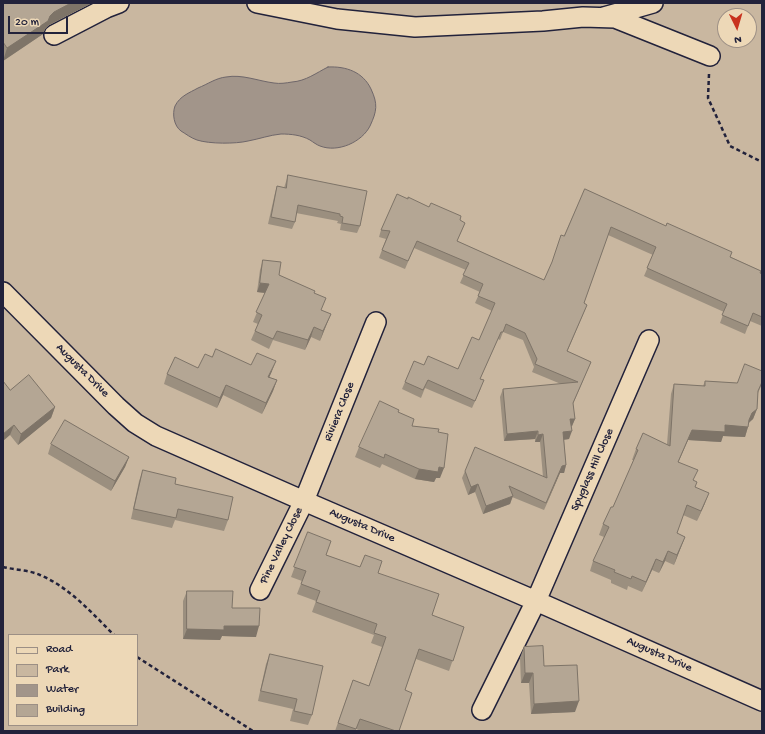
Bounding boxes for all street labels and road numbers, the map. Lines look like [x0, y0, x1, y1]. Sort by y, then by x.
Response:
street label: Augusta Drive [52, 341, 112, 401]
street label: Riviera Close [322, 380, 358, 444]
street label: Spyglass Hill Close [568, 427, 618, 513]
street label: Pine Valley Close [257, 505, 307, 587]
street label: Augusta Drive [327, 506, 397, 546]
street label: Augusta Drive [624, 634, 694, 676]

